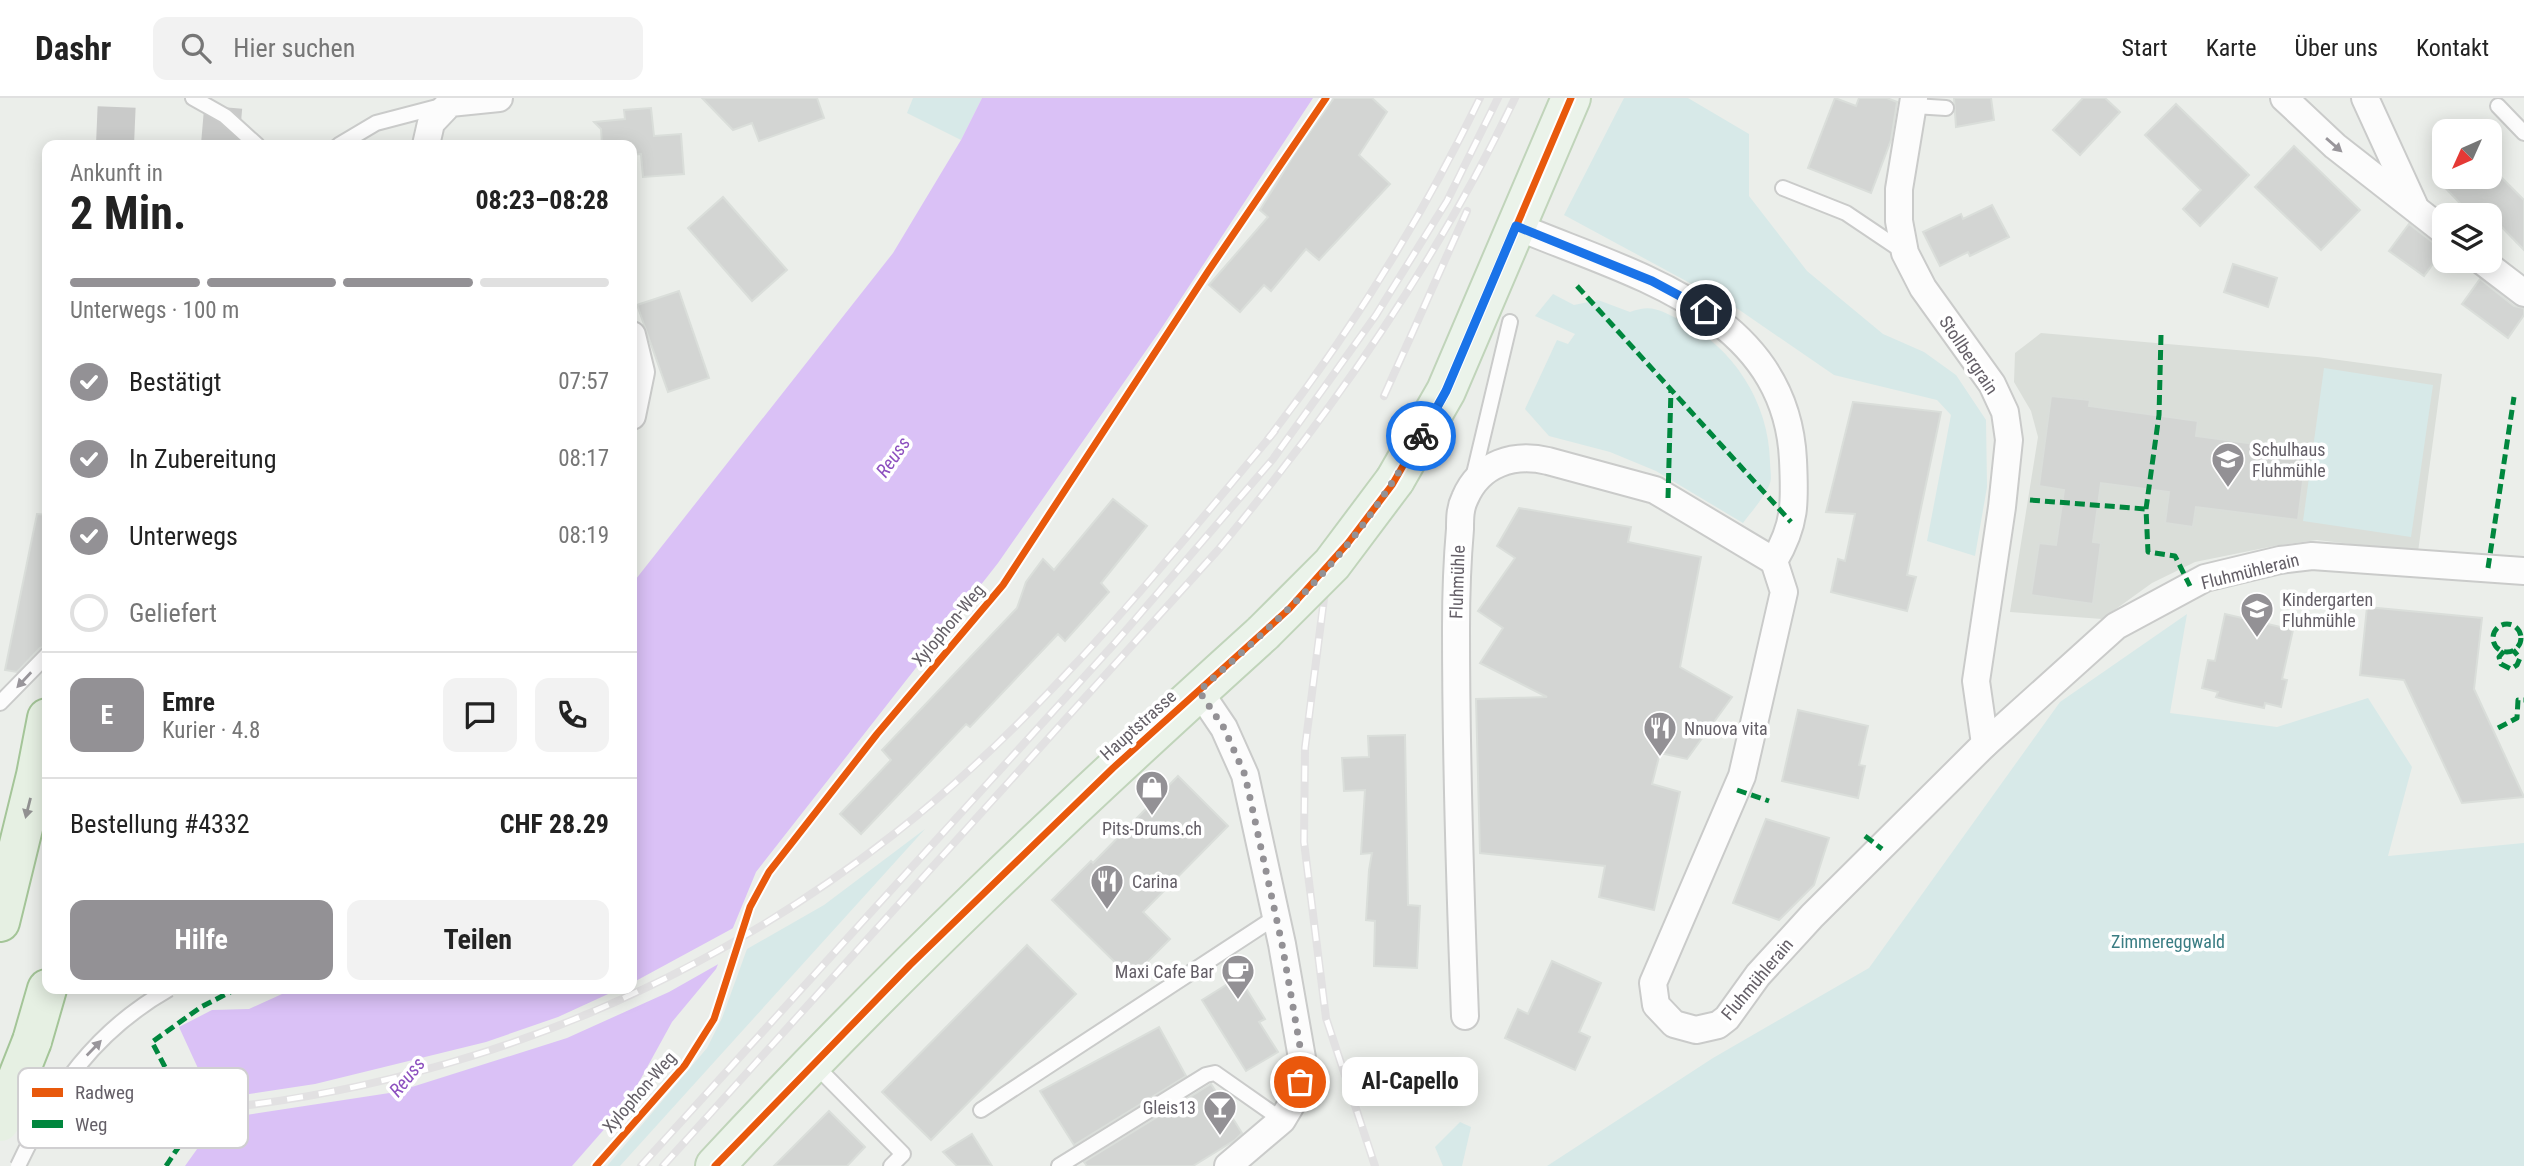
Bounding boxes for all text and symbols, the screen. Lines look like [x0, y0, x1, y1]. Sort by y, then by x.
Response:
search box [153, 17, 643, 80]
text: Dashr [35, 29, 111, 68]
icon: search [177, 29, 215, 67]
text: Hier suchen [233, 33, 355, 63]
text: Start [2122, 34, 2168, 62]
text: Karte [2206, 34, 2256, 62]
text: Über uns [2294, 34, 2378, 62]
text: Kontakt [2416, 34, 2489, 62]
north arrow [2432, 119, 2502, 189]
map controls [2432, 119, 2502, 273]
one-way arrow [2325, 137, 2343, 153]
text: Ankunft in [70, 160, 163, 187]
text: 08:23–08:28 [475, 185, 609, 215]
text: 2 Min. [70, 186, 186, 240]
button: layers [2432, 203, 2502, 273]
pin [1676, 280, 1736, 340]
icon: home [1687, 291, 1725, 329]
text: Unterwegs · 100 m [70, 297, 239, 324]
street label: Stollbergrain [1935, 312, 2003, 398]
icon: check [70, 363, 108, 401]
text: Bestätigt [129, 367, 222, 397]
text: 07:57 [558, 368, 609, 395]
courier [1386, 401, 1456, 471]
icon: bike [1402, 417, 1440, 455]
water label: Reuss [871, 432, 915, 482]
place label: Schulhaus Fluhmühle [2252, 439, 2326, 481]
icon: check [70, 440, 108, 478]
school or university icon: Schulhaus Fluhmühle [2209, 440, 2247, 489]
text: In Zubereitung [129, 444, 277, 474]
text: 08:17 [558, 445, 609, 472]
icon: check [70, 517, 108, 555]
text: Unterwegs [129, 521, 238, 551]
text: 08:19 [558, 522, 609, 549]
street label: Fluhmühle [1445, 545, 1469, 619]
street label: Fluhmühlerain [2199, 549, 2301, 593]
street label: Xylophon-Weg [908, 580, 988, 670]
place label: Kindergarten Fluhmühle [2282, 589, 2373, 631]
school or university icon: Kindergarten Fluhmühle [2238, 590, 2276, 639]
text: Geliefert [129, 598, 217, 628]
one-way arrow [17, 671, 33, 688]
button: chat [443, 678, 517, 752]
button: phone [535, 678, 609, 752]
street label: Hauptstrasse [1096, 685, 1180, 765]
text: Emre [162, 687, 215, 717]
text: E [101, 700, 113, 730]
restaurant icon: Nnuova vita [1641, 709, 1679, 758]
text: Kurier · 4.8 [162, 717, 260, 744]
place label: Nnuova vita [1684, 718, 1768, 739]
shop icon: Pits-Drums.ch [1133, 768, 1171, 817]
one-way arrow [22, 797, 33, 819]
text: Bestellung #4332 [70, 809, 250, 839]
text: CHF 28.29 [500, 809, 609, 839]
place label: Pits-Drums.ch [1102, 818, 1202, 839]
restaurant icon: Carina [1088, 862, 1126, 911]
place label: Carina [1132, 871, 1178, 892]
button: Hilfe [70, 900, 333, 980]
button: Teilen [347, 900, 609, 980]
park label: Zimmereggwald [2111, 931, 2225, 952]
street label: Fluhmühlerain [1717, 934, 1797, 1024]
cafe icon: Maxi Cafe Bar [1219, 952, 1257, 1001]
place label: Maxi Cafe Bar [1115, 961, 1215, 982]
one-way arrow [86, 1039, 103, 1056]
street label: Xylophon-Weg [598, 1047, 680, 1137]
pin [1270, 1052, 1330, 1112]
water label: Reuss [384, 1053, 430, 1101]
callout: Al-Capello [1342, 1058, 1478, 1107]
icon: bag [1281, 1063, 1319, 1101]
legend [18, 1068, 248, 1148]
text: Al-Capello [1361, 1068, 1459, 1095]
text: Radweg [75, 1081, 134, 1104]
bar icon: Gleis13 [1201, 1088, 1239, 1137]
place label: Gleis13 [1143, 1097, 1196, 1118]
text: Weg [75, 1113, 107, 1136]

